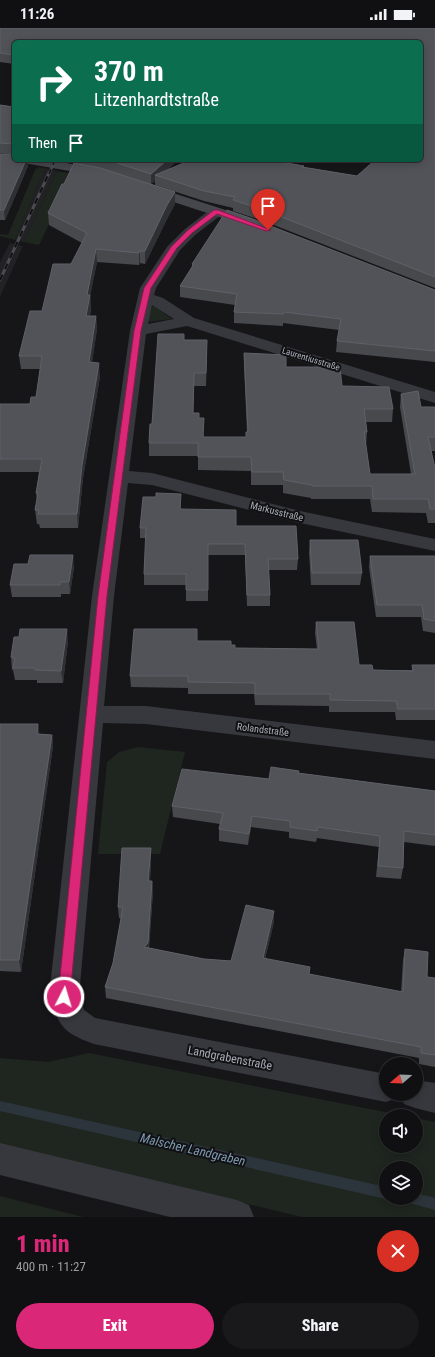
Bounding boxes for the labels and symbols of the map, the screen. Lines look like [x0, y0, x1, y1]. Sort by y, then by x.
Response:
pin [251, 189, 285, 230]
street label: Laurentiusstraße [281, 345, 341, 373]
street label: Markusstraße [249, 500, 305, 523]
street label: Rolandstraße [236, 721, 290, 738]
position arrow [43, 976, 85, 1018]
street label: Landgrabenstraße [187, 1043, 274, 1073]
north arrow [379, 1057, 423, 1101]
water label: Malscher Landgraben [139, 1130, 247, 1169]

